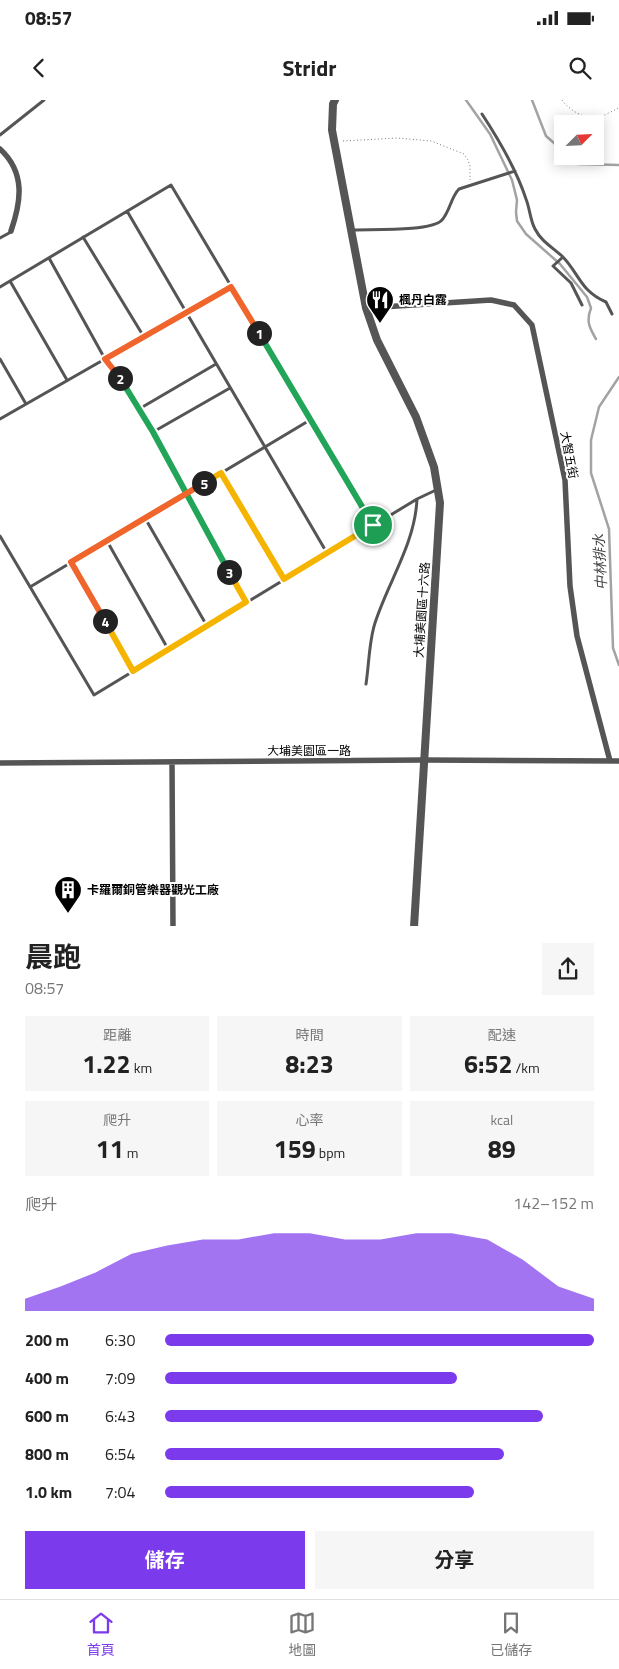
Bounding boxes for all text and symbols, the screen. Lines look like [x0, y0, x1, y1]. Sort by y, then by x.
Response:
text: 08:57 [25, 3, 72, 32]
text: Stridr [283, 51, 337, 85]
icon: back [25, 54, 53, 82]
icon: search [566, 54, 594, 82]
north arrow [554, 115, 604, 165]
map controls [554, 115, 604, 165]
restaurant icon: 楓丹白露 [365, 285, 395, 324]
place label: 楓丹白露 [399, 290, 447, 309]
pin: 1 [246, 320, 272, 346]
text: 1 [256, 323, 263, 344]
pin: 2 [108, 366, 132, 390]
text: 2 [117, 368, 124, 389]
street label: 大智五街 [556, 430, 583, 480]
pin: 5 [192, 470, 216, 496]
text: 5 [201, 473, 208, 494]
pin [352, 504, 394, 546]
icon: arrive [359, 511, 387, 539]
water label: 中林排水 [587, 533, 611, 591]
pin: 3 [216, 560, 242, 584]
street label: 大埔美園區十六路 [409, 561, 434, 659]
text: 3 [226, 562, 233, 583]
pin: 4 [92, 608, 118, 634]
text: 4 [102, 611, 109, 632]
street label: 大埔美園區一路 [267, 741, 351, 760]
building icon: 卡羅爾銅管樂器觀光工廠 [53, 875, 83, 914]
place label: 卡羅爾銅管樂器觀光工廠 [87, 880, 219, 899]
text: 晨跑 [25, 935, 81, 978]
button: share [542, 943, 594, 995]
text: 08:57 [25, 976, 64, 1000]
text: 距離 [103, 1024, 131, 1045]
text: 時間 [295, 1024, 323, 1045]
text: 配速 [488, 1024, 516, 1045]
text: 1.22 [82, 1045, 131, 1083]
text: 8:23 [285, 1045, 334, 1083]
text: 6:52 [464, 1045, 512, 1083]
text: km [131, 1057, 152, 1078]
text: /km [512, 1057, 540, 1078]
text: 爬升 [103, 1109, 131, 1130]
text: 心率 [295, 1109, 323, 1130]
text: kcal [490, 1109, 513, 1130]
text: 11 [96, 1130, 124, 1168]
text: 159 [274, 1130, 316, 1168]
text: 89 [488, 1130, 516, 1168]
text: m [124, 1142, 139, 1163]
text: bpm [316, 1142, 345, 1163]
text: 142–152 m [513, 1191, 594, 1215]
text: 爬升 [25, 1192, 57, 1216]
text: 200 m [25, 1328, 69, 1352]
text: 6:30 [105, 1328, 135, 1352]
text: 400 m [25, 1366, 69, 1390]
text: 7:09 [105, 1366, 135, 1390]
text: 600 m [25, 1404, 69, 1428]
text: 6:43 [105, 1404, 135, 1428]
text: 800 m [25, 1442, 69, 1466]
text: 6:54 [105, 1442, 135, 1466]
text: 1.0 km [25, 1480, 72, 1504]
text: 7:04 [105, 1480, 135, 1504]
button: 儲存 [25, 1531, 305, 1589]
button: 分享 [315, 1531, 594, 1589]
tab: 首頁 [87, 1609, 115, 1660]
tab: 地圖 [288, 1609, 316, 1660]
tab: 已儲存 [490, 1609, 532, 1660]

